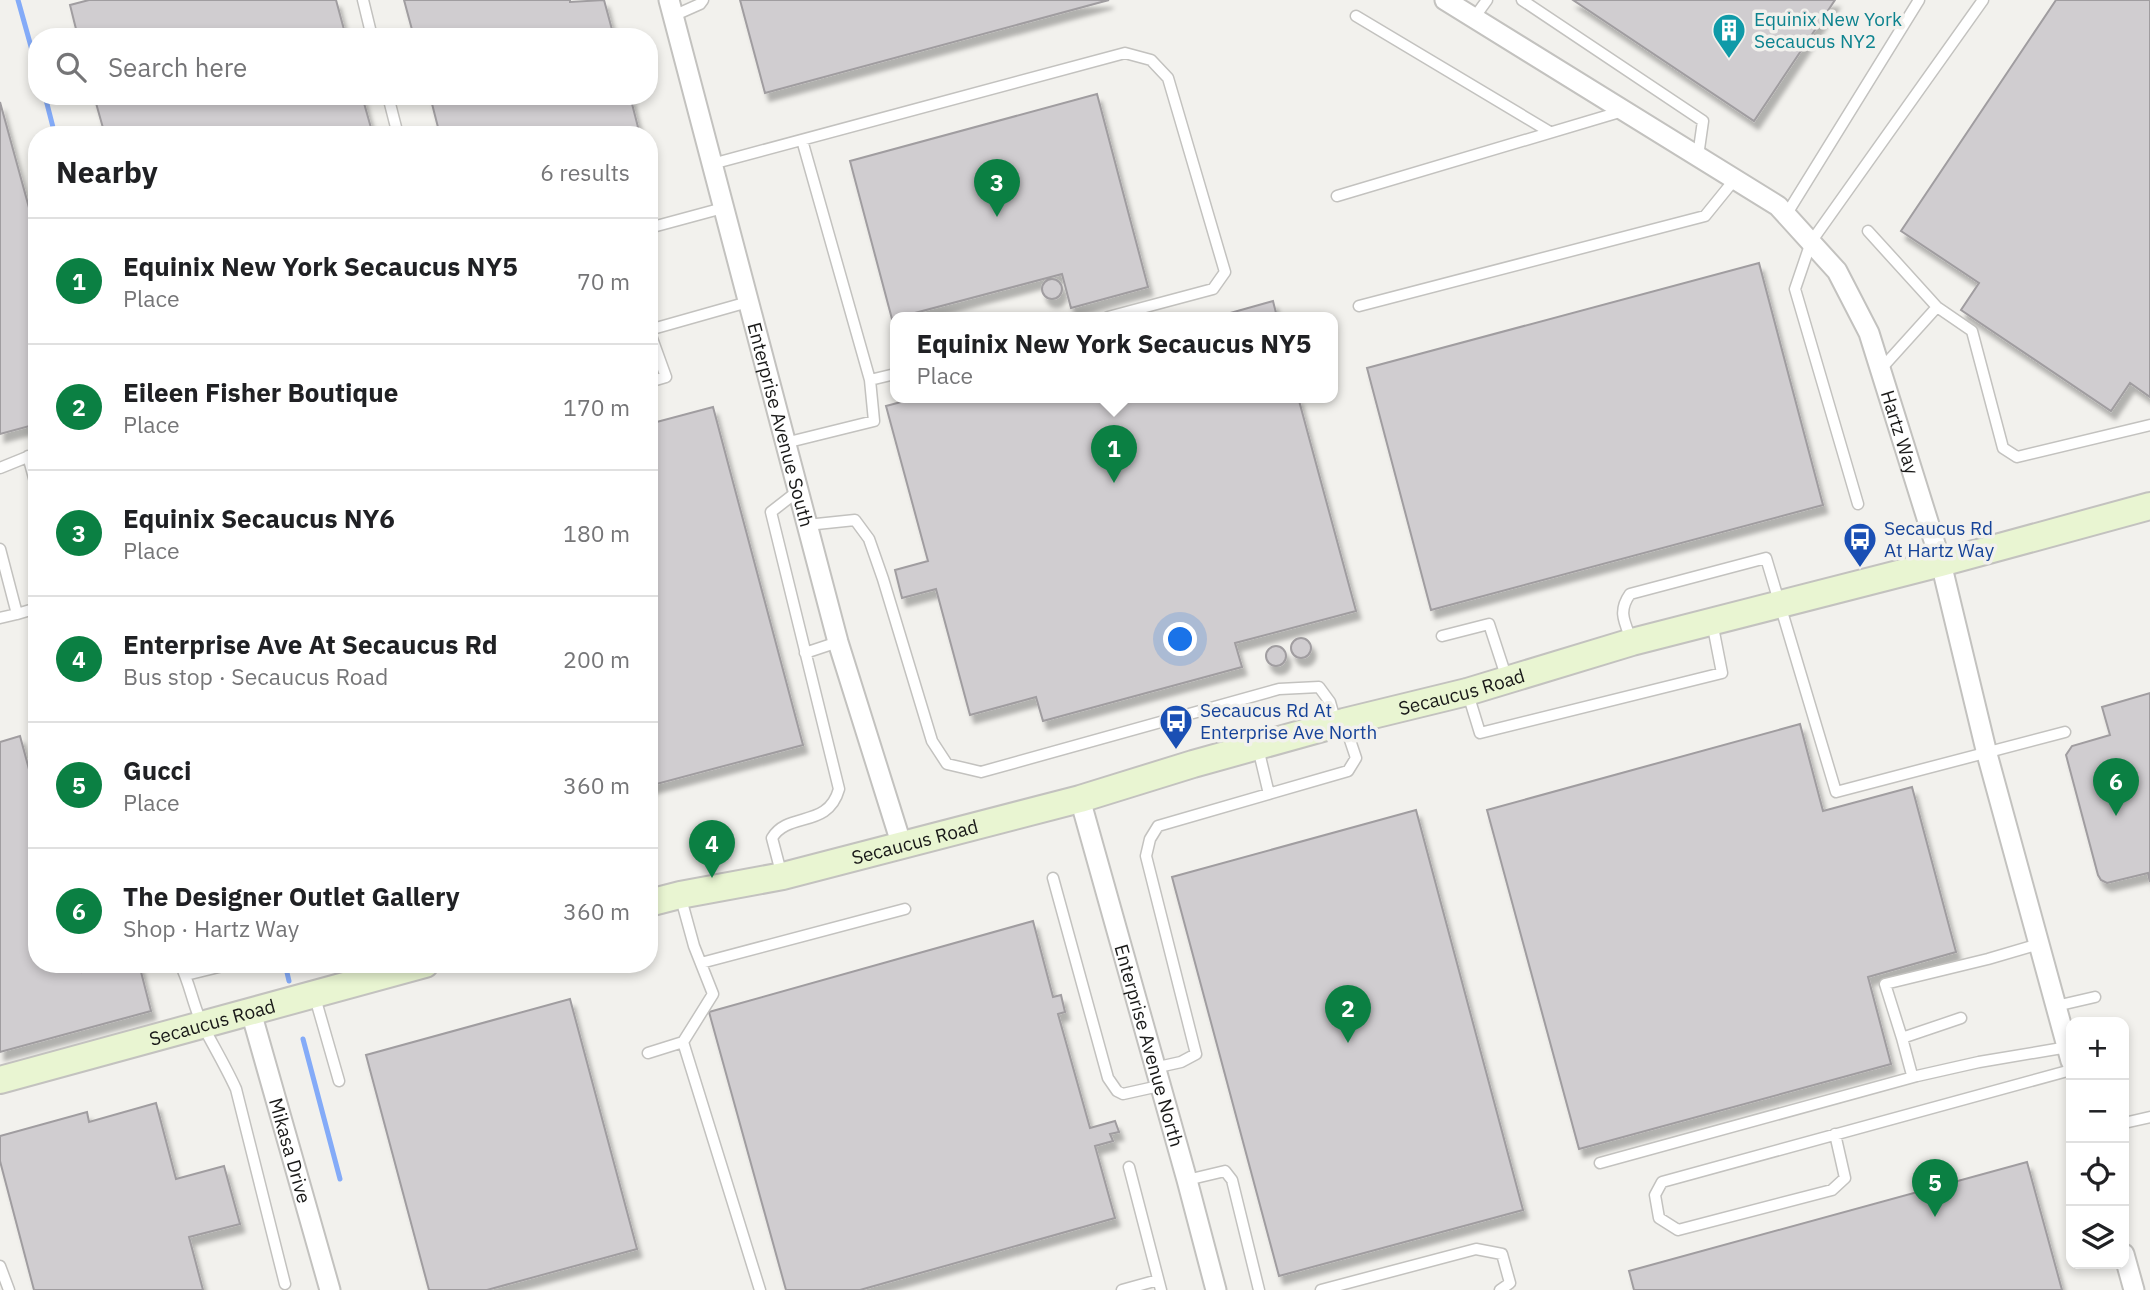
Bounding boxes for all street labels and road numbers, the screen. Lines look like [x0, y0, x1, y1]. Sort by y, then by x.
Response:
street label: Enterprise Avenue South [742, 320, 819, 530]
street label: Hartz Way [1876, 387, 1925, 478]
street label: Secaucus Road [1396, 663, 1528, 720]
street label: Secaucus Road [849, 814, 981, 870]
street label: Enterprise Avenue North [1109, 941, 1189, 1150]
street label: Secaucus Road [146, 993, 278, 1051]
street label: Mikasa Drive [264, 1095, 317, 1206]

